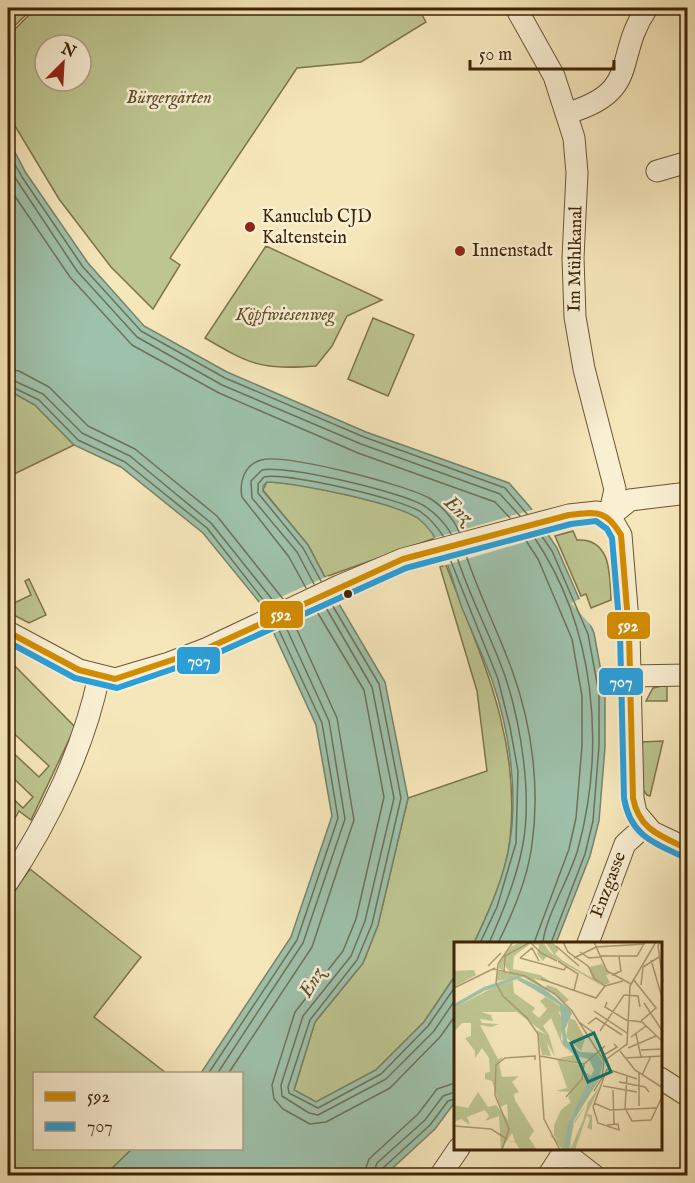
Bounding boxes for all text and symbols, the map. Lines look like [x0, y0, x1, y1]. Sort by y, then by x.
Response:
north arrow [33, 33, 93, 93]
scale bar [470, 33, 614, 71]
text: N [57, 39, 79, 63]
text: 50 m [479, 44, 512, 67]
park label: Bürgergärten [126, 87, 212, 110]
place label: Kanuclub CJD Kaltenstein [262, 206, 372, 250]
street label: Im Mühlkanal [564, 206, 588, 312]
marker: Kanuclub CJD Kaltenstein [243, 220, 257, 234]
place label: Innenstadt [472, 240, 553, 263]
marker: Innenstadt [453, 244, 467, 258]
park label: Köpfwiesenweg [235, 304, 336, 327]
water label: Enz [438, 490, 479, 531]
unlabelled marker [342, 588, 354, 600]
line badge: 592 [259, 600, 304, 629]
text: 592 [271, 606, 292, 626]
line badge: 592 [606, 611, 651, 640]
text: 592 [618, 617, 639, 637]
line badge: 707 [176, 646, 221, 675]
text: 707 [188, 652, 210, 672]
line badge: 707 [598, 667, 644, 696]
text: 707 [610, 673, 632, 693]
street label: Enzgasse [586, 849, 632, 921]
inset map [454, 942, 662, 1150]
water label: Enz [293, 961, 332, 1003]
legend [33, 1072, 243, 1150]
text: 592 [87, 1086, 110, 1109]
text: 707 [87, 1116, 113, 1139]

